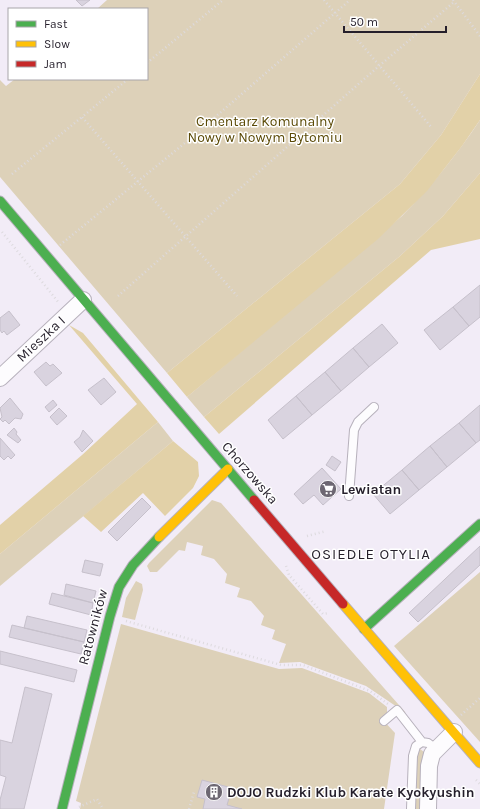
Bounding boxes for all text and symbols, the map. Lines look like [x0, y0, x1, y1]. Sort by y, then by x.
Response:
legend [8, 8, 148, 80]
scale bar [344, 8, 446, 34]
text: 50 m [350, 15, 378, 29]
text: Fast [44, 17, 68, 31]
text: Slow [44, 37, 70, 51]
text: Jam [44, 57, 67, 71]
park label: Cmentarz Komunalny Nowy w Nowym Bytomiu [188, 113, 342, 146]
street label: Mieszka I [13, 312, 69, 366]
street label: Chorzowska [218, 438, 282, 508]
supermarket icon: Lewiatan [318, 479, 338, 499]
place label: Lewiatan [341, 481, 401, 498]
district label: OSIEDLE OTYLIA [311, 545, 431, 563]
street label: Ratowników [75, 587, 111, 667]
building icon: DOJO Rudzki Klub Karate Kyokyushin [204, 782, 224, 802]
place label: DOJO Rudzki Klub Karate Kyokyushin [227, 784, 475, 801]

